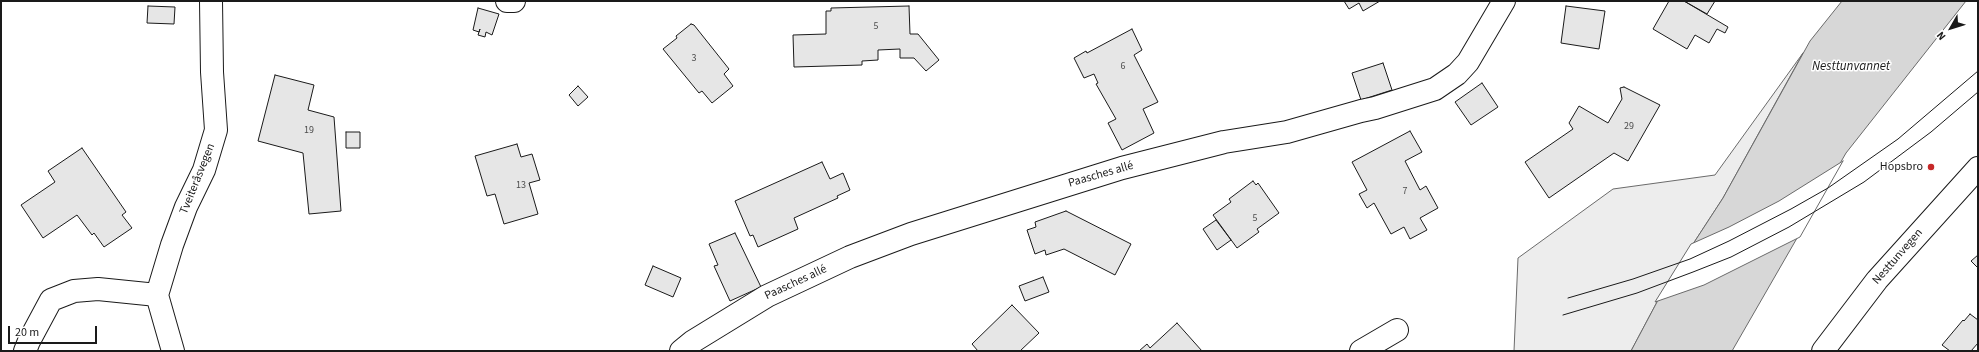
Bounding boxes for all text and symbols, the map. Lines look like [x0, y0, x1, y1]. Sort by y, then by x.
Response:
north arrow [1931, 8, 1971, 48]
house number: 5 [874, 21, 878, 33]
text: N [1933, 28, 1949, 43]
house number: 3 [692, 53, 696, 65]
water label: Nesttunvannet [1812, 59, 1890, 75]
house number: 6 [1121, 61, 1125, 73]
house number: 29 [1624, 121, 1634, 133]
house number: 19 [304, 125, 314, 137]
street label: Tveiteråsvegen [177, 141, 219, 217]
street label: Paasches allé [1067, 159, 1135, 191]
place label: Hopsbro [1880, 160, 1923, 174]
marker: Hopsbro [1926, 162, 1936, 172]
house number: 13 [516, 180, 526, 192]
house number: 7 [1403, 186, 1407, 198]
house number: 5 [1253, 213, 1257, 225]
street label: Nesttunvegen [1870, 226, 1926, 288]
street label: Paasches allé [763, 262, 829, 304]
scale bar [10, 318, 99, 344]
text: 20 m [15, 324, 39, 341]

